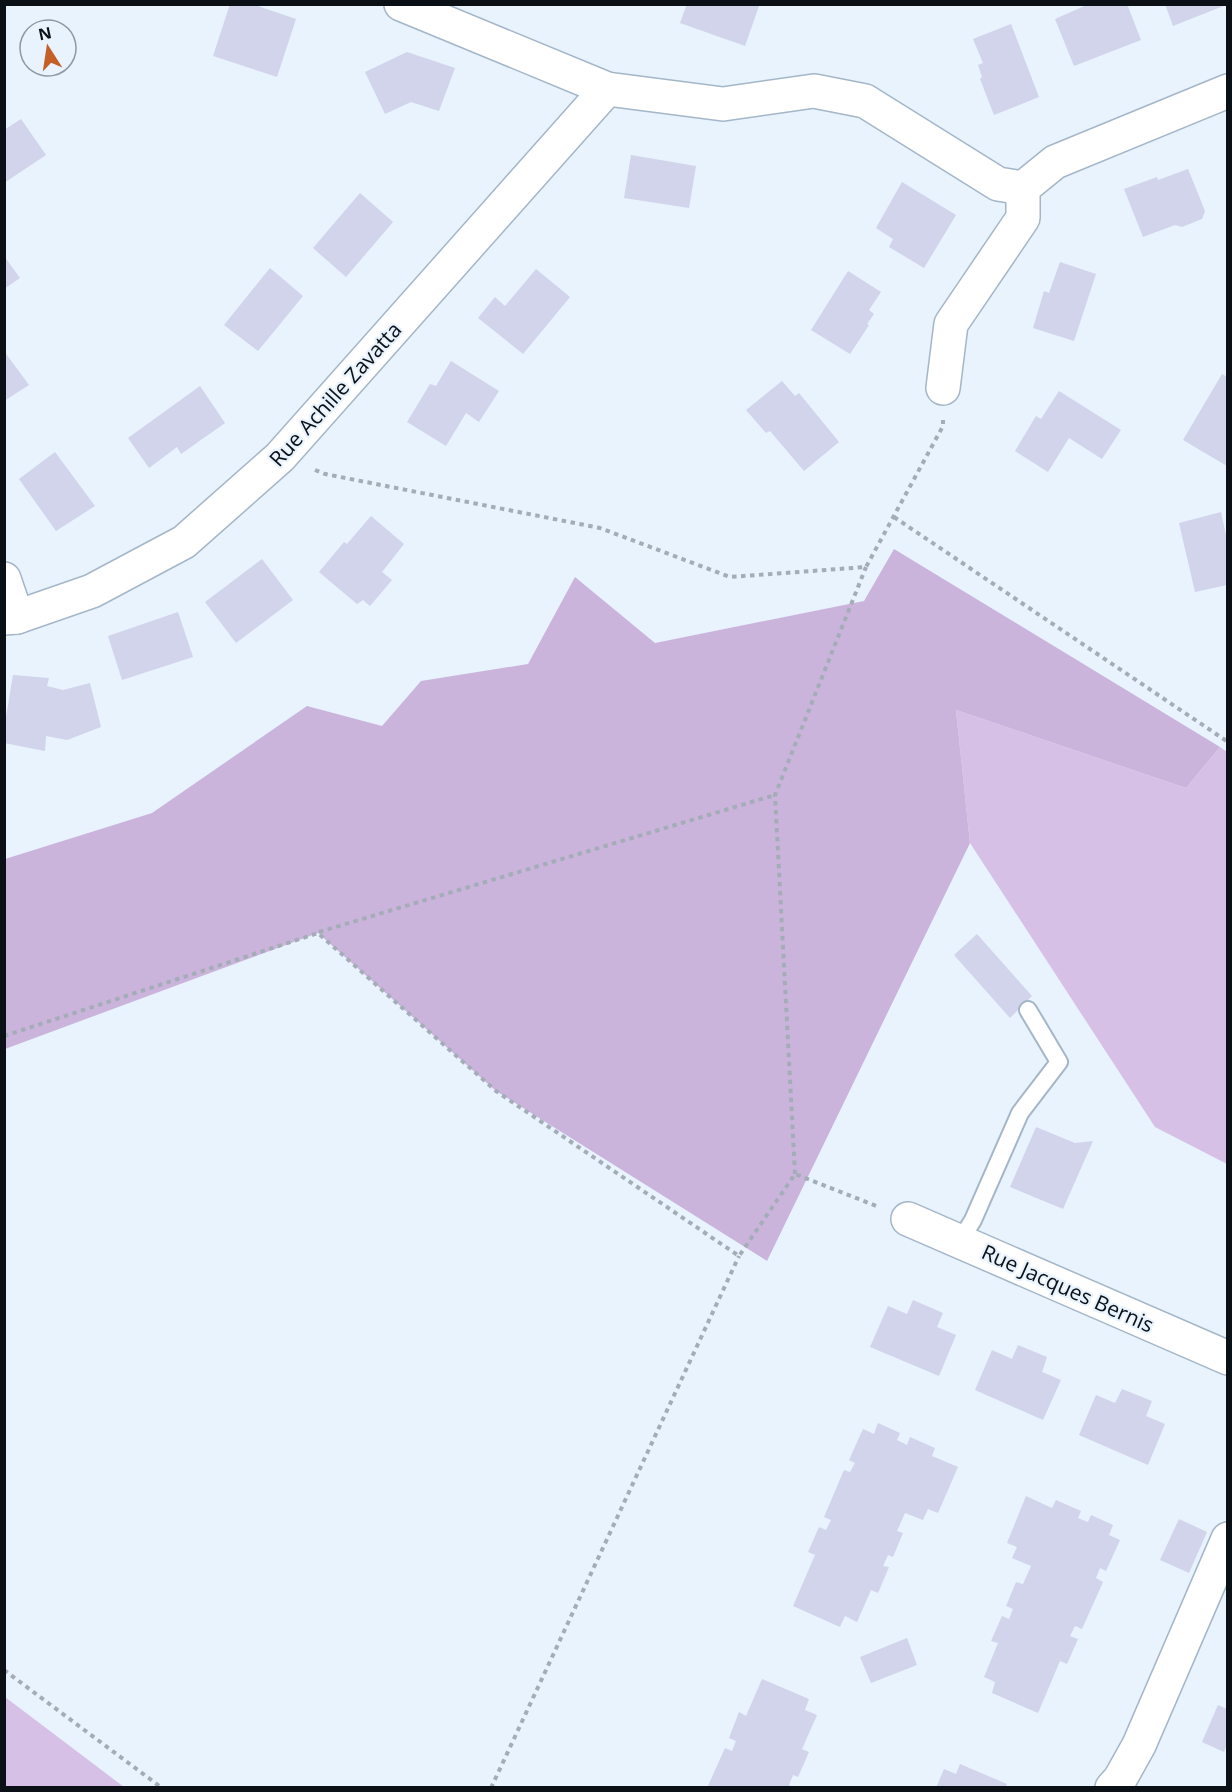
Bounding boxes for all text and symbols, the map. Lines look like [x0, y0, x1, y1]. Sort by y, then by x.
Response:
north arrow [18, 18, 78, 78]
text: N [36, 21, 54, 45]
street label: Rue Achille Zavatta [263, 316, 407, 472]
street label: Rue Jacques Bernis [978, 1237, 1158, 1339]

